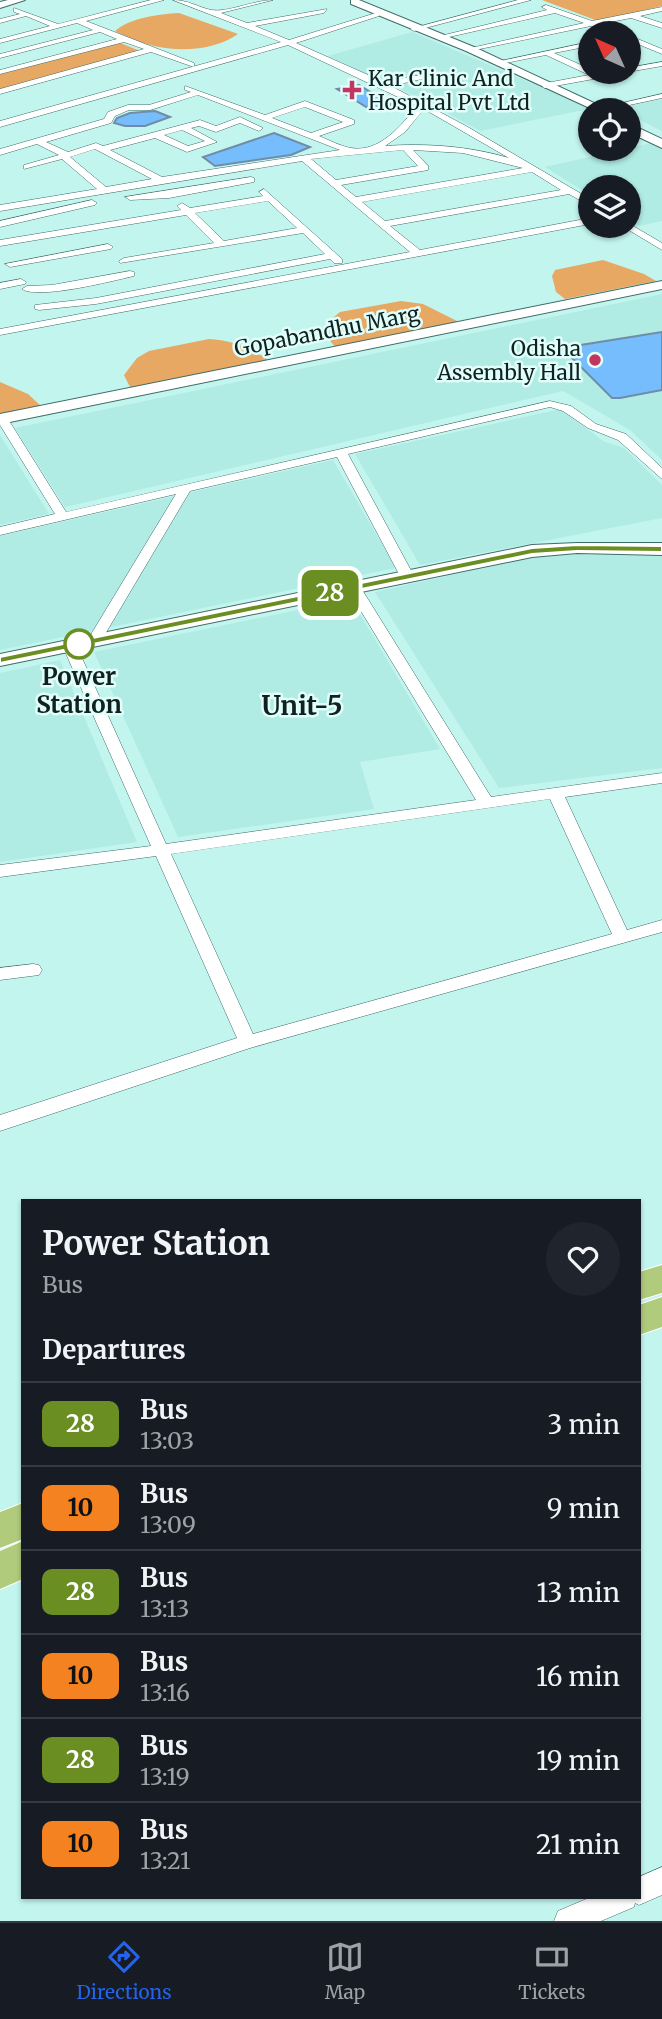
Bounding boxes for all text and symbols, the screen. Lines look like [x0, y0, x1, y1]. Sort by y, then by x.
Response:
north arrow [578, 21, 640, 84]
map controls [578, 21, 641, 238]
place label: Kar Clinic And Hospital Pvt Ltd [368, 65, 530, 116]
marker: Kar Clinic And Hospital Pvt Ltd [342, 80, 362, 100]
button: locate [578, 98, 641, 161]
button: layers [578, 175, 641, 238]
street label: Gopabandhu Marg [232, 300, 422, 362]
place label: Odisha Assembly Hall [436, 335, 581, 386]
marker: Odisha Assembly Hall [587, 352, 603, 368]
line badge: 28 [298, 570, 362, 616]
text: 28 [316, 577, 344, 608]
marker: Power Station [64, 629, 94, 659]
place label: Power Station [36, 661, 122, 720]
district label: Unit-5 [262, 689, 342, 722]
button: heart [546, 1222, 620, 1296]
text: Power Station [42, 1223, 270, 1264]
text: Bus [42, 1270, 83, 1299]
text: Departures [42, 1333, 186, 1366]
text: Bus [140, 1393, 188, 1426]
text: 28 [66, 1408, 95, 1439]
text: 3 min [548, 1408, 620, 1441]
text: 13:03 [140, 1426, 194, 1455]
text: Bus [140, 1477, 188, 1510]
text: 10 [67, 1492, 94, 1523]
text: 9 min [547, 1492, 620, 1525]
text: 13:09 [140, 1510, 196, 1539]
text: Bus [140, 1561, 188, 1594]
text: 28 [66, 1576, 95, 1607]
text: 13 min [536, 1576, 620, 1609]
text: 13:13 [140, 1594, 189, 1623]
text: Bus [140, 1645, 188, 1678]
text: 10 [67, 1660, 94, 1691]
text: 16 min [536, 1660, 620, 1693]
text: 13:16 [140, 1678, 190, 1707]
text: Bus [140, 1729, 188, 1762]
text: 28 [66, 1744, 95, 1775]
text: 19 min [536, 1744, 620, 1777]
text: 13:19 [140, 1762, 190, 1791]
text: Bus [140, 1813, 188, 1846]
text: 10 [67, 1828, 94, 1859]
text: 21 min [536, 1828, 620, 1861]
text: 13:21 [140, 1846, 190, 1875]
tab: Directions [77, 1938, 172, 2004]
tab: Map [325, 1938, 365, 2004]
tab: Tickets [518, 1938, 585, 2004]

